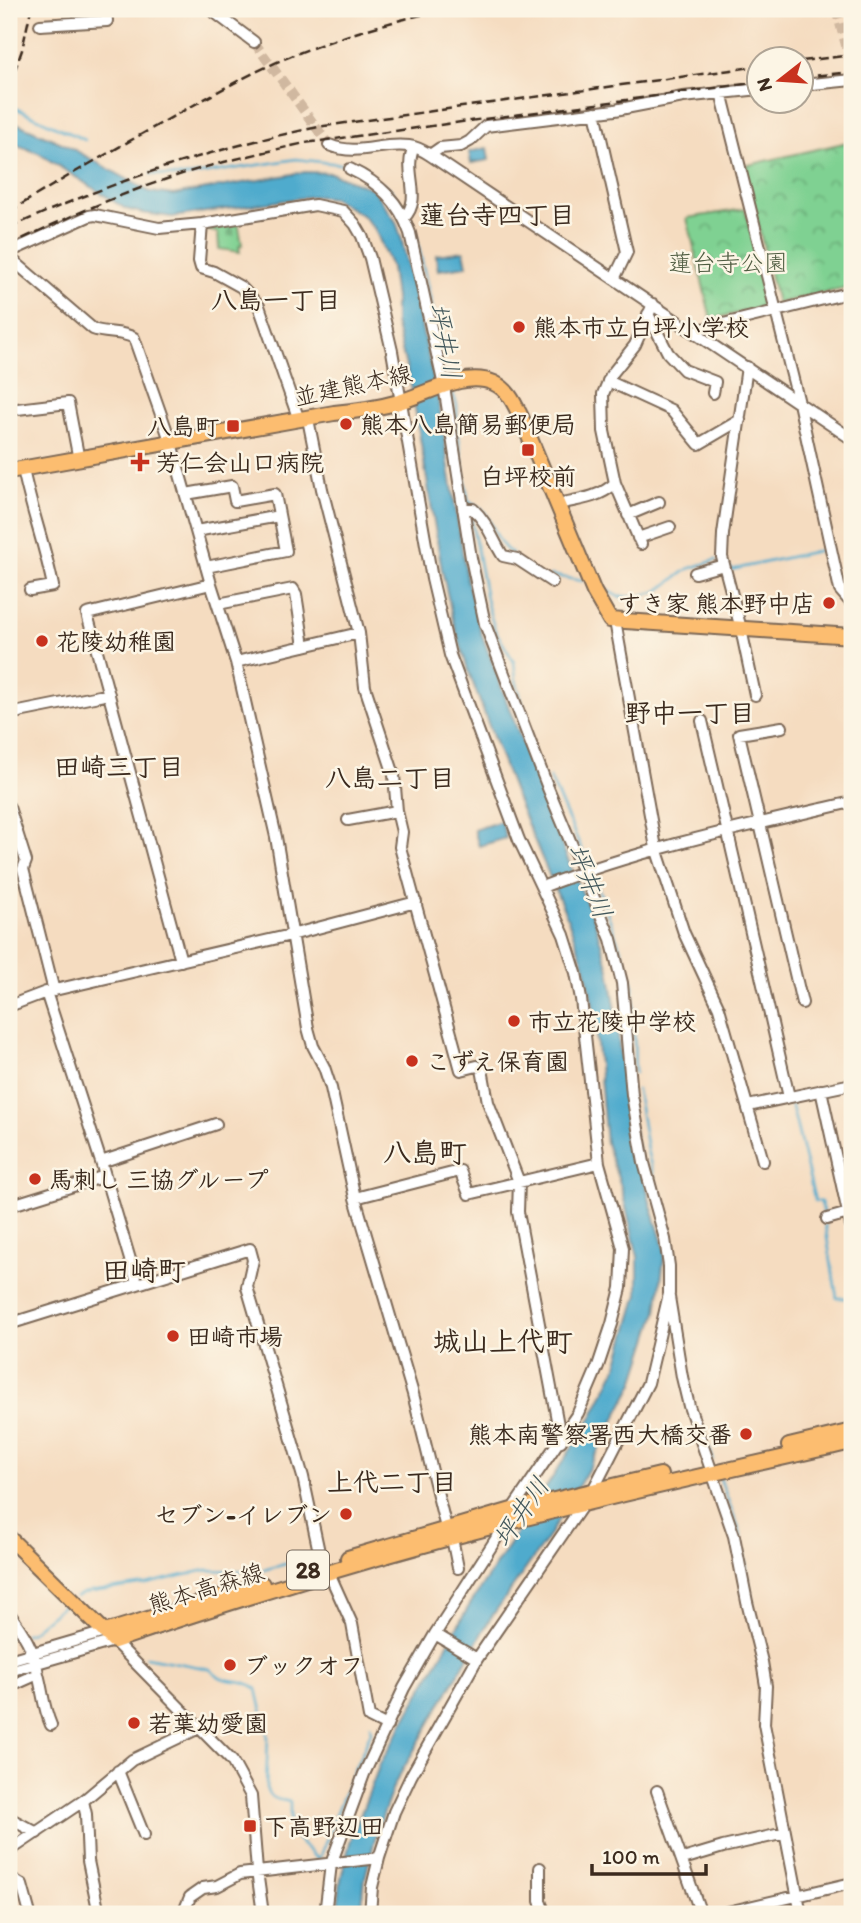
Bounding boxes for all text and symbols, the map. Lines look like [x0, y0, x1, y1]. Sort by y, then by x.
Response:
north arrow [746, 46, 816, 116]
text: N [751, 75, 777, 94]
district label: 蓮台寺四丁目 [419, 199, 575, 231]
park label: 蓮台寺公園 [668, 248, 788, 277]
district label: 八島一丁目 [211, 284, 341, 316]
water label: 坪井川 [422, 300, 468, 382]
place label: 熊本市立白坪小学校 [533, 313, 749, 342]
marker: 熊本市立白坪小学校 [511, 319, 527, 335]
street label: 並建熊本線 [291, 358, 415, 412]
place label: 熊本八島簡易郵便局 [360, 410, 576, 439]
place label: 八島町 [147, 412, 219, 441]
marker: 熊本八島簡易郵便局 [338, 416, 354, 432]
marker: 八島町 [225, 418, 241, 434]
marker: 白坪校前 [520, 442, 536, 458]
place label: 芳仁会山口病院 [156, 448, 324, 477]
marker: 芳仁会山口病院 [130, 452, 150, 472]
place label: 白坪校前 [480, 462, 576, 491]
place label: すき家 熊本野中店 [618, 589, 815, 618]
marker: すき家 熊本野中店 [821, 595, 837, 611]
place label: 花陵幼稚園 [56, 627, 176, 656]
marker: 花陵幼稚園 [34, 633, 50, 649]
district label: 野中一丁目 [625, 697, 755, 729]
district label: 田崎三丁目 [54, 751, 184, 783]
district label: 八島二丁目 [325, 762, 455, 794]
water label: 坪井川 [561, 839, 619, 923]
place label: 市立花陵中学校 [528, 1007, 696, 1036]
marker: 市立花陵中学校 [506, 1013, 522, 1029]
place label: こずえ保育園 [426, 1047, 569, 1076]
marker: こずえ保育園 [404, 1053, 420, 1069]
district label: 八島町 [383, 1135, 467, 1169]
place label: 馬刺し 三協グループ [49, 1165, 268, 1194]
marker: 馬刺し 三協グループ [27, 1171, 43, 1187]
district label: 田崎町 [102, 1253, 186, 1287]
place label: 田崎市場 [187, 1322, 283, 1351]
district label: 城山上代町 [433, 1324, 573, 1358]
marker: 田崎市場 [165, 1328, 181, 1344]
place label: 熊本南警察署西大橋交番 [468, 1420, 732, 1449]
marker: 熊本南警察署西大橋交番 [738, 1426, 754, 1442]
district label: 上代二丁目 [327, 1466, 457, 1498]
water label: 坪井川 [486, 1471, 556, 1553]
place label: セブン-イレブン [154, 1500, 332, 1529]
marker: セブン-イレブン [338, 1506, 354, 1522]
road number: 28 [287, 1550, 329, 1590]
street label: 熊本高森線 [144, 1557, 268, 1619]
place label: ブックオフ [244, 1651, 364, 1680]
marker: ブックオフ [222, 1657, 238, 1673]
place label: 若葉幼愛園 [148, 1709, 268, 1738]
marker: 若葉幼愛園 [126, 1715, 142, 1731]
place label: 下高野辺田 [264, 1812, 384, 1841]
marker: 下高野辺田 [242, 1818, 258, 1834]
scale bar [592, 1832, 705, 1876]
text: 100 m [602, 1844, 660, 1869]

